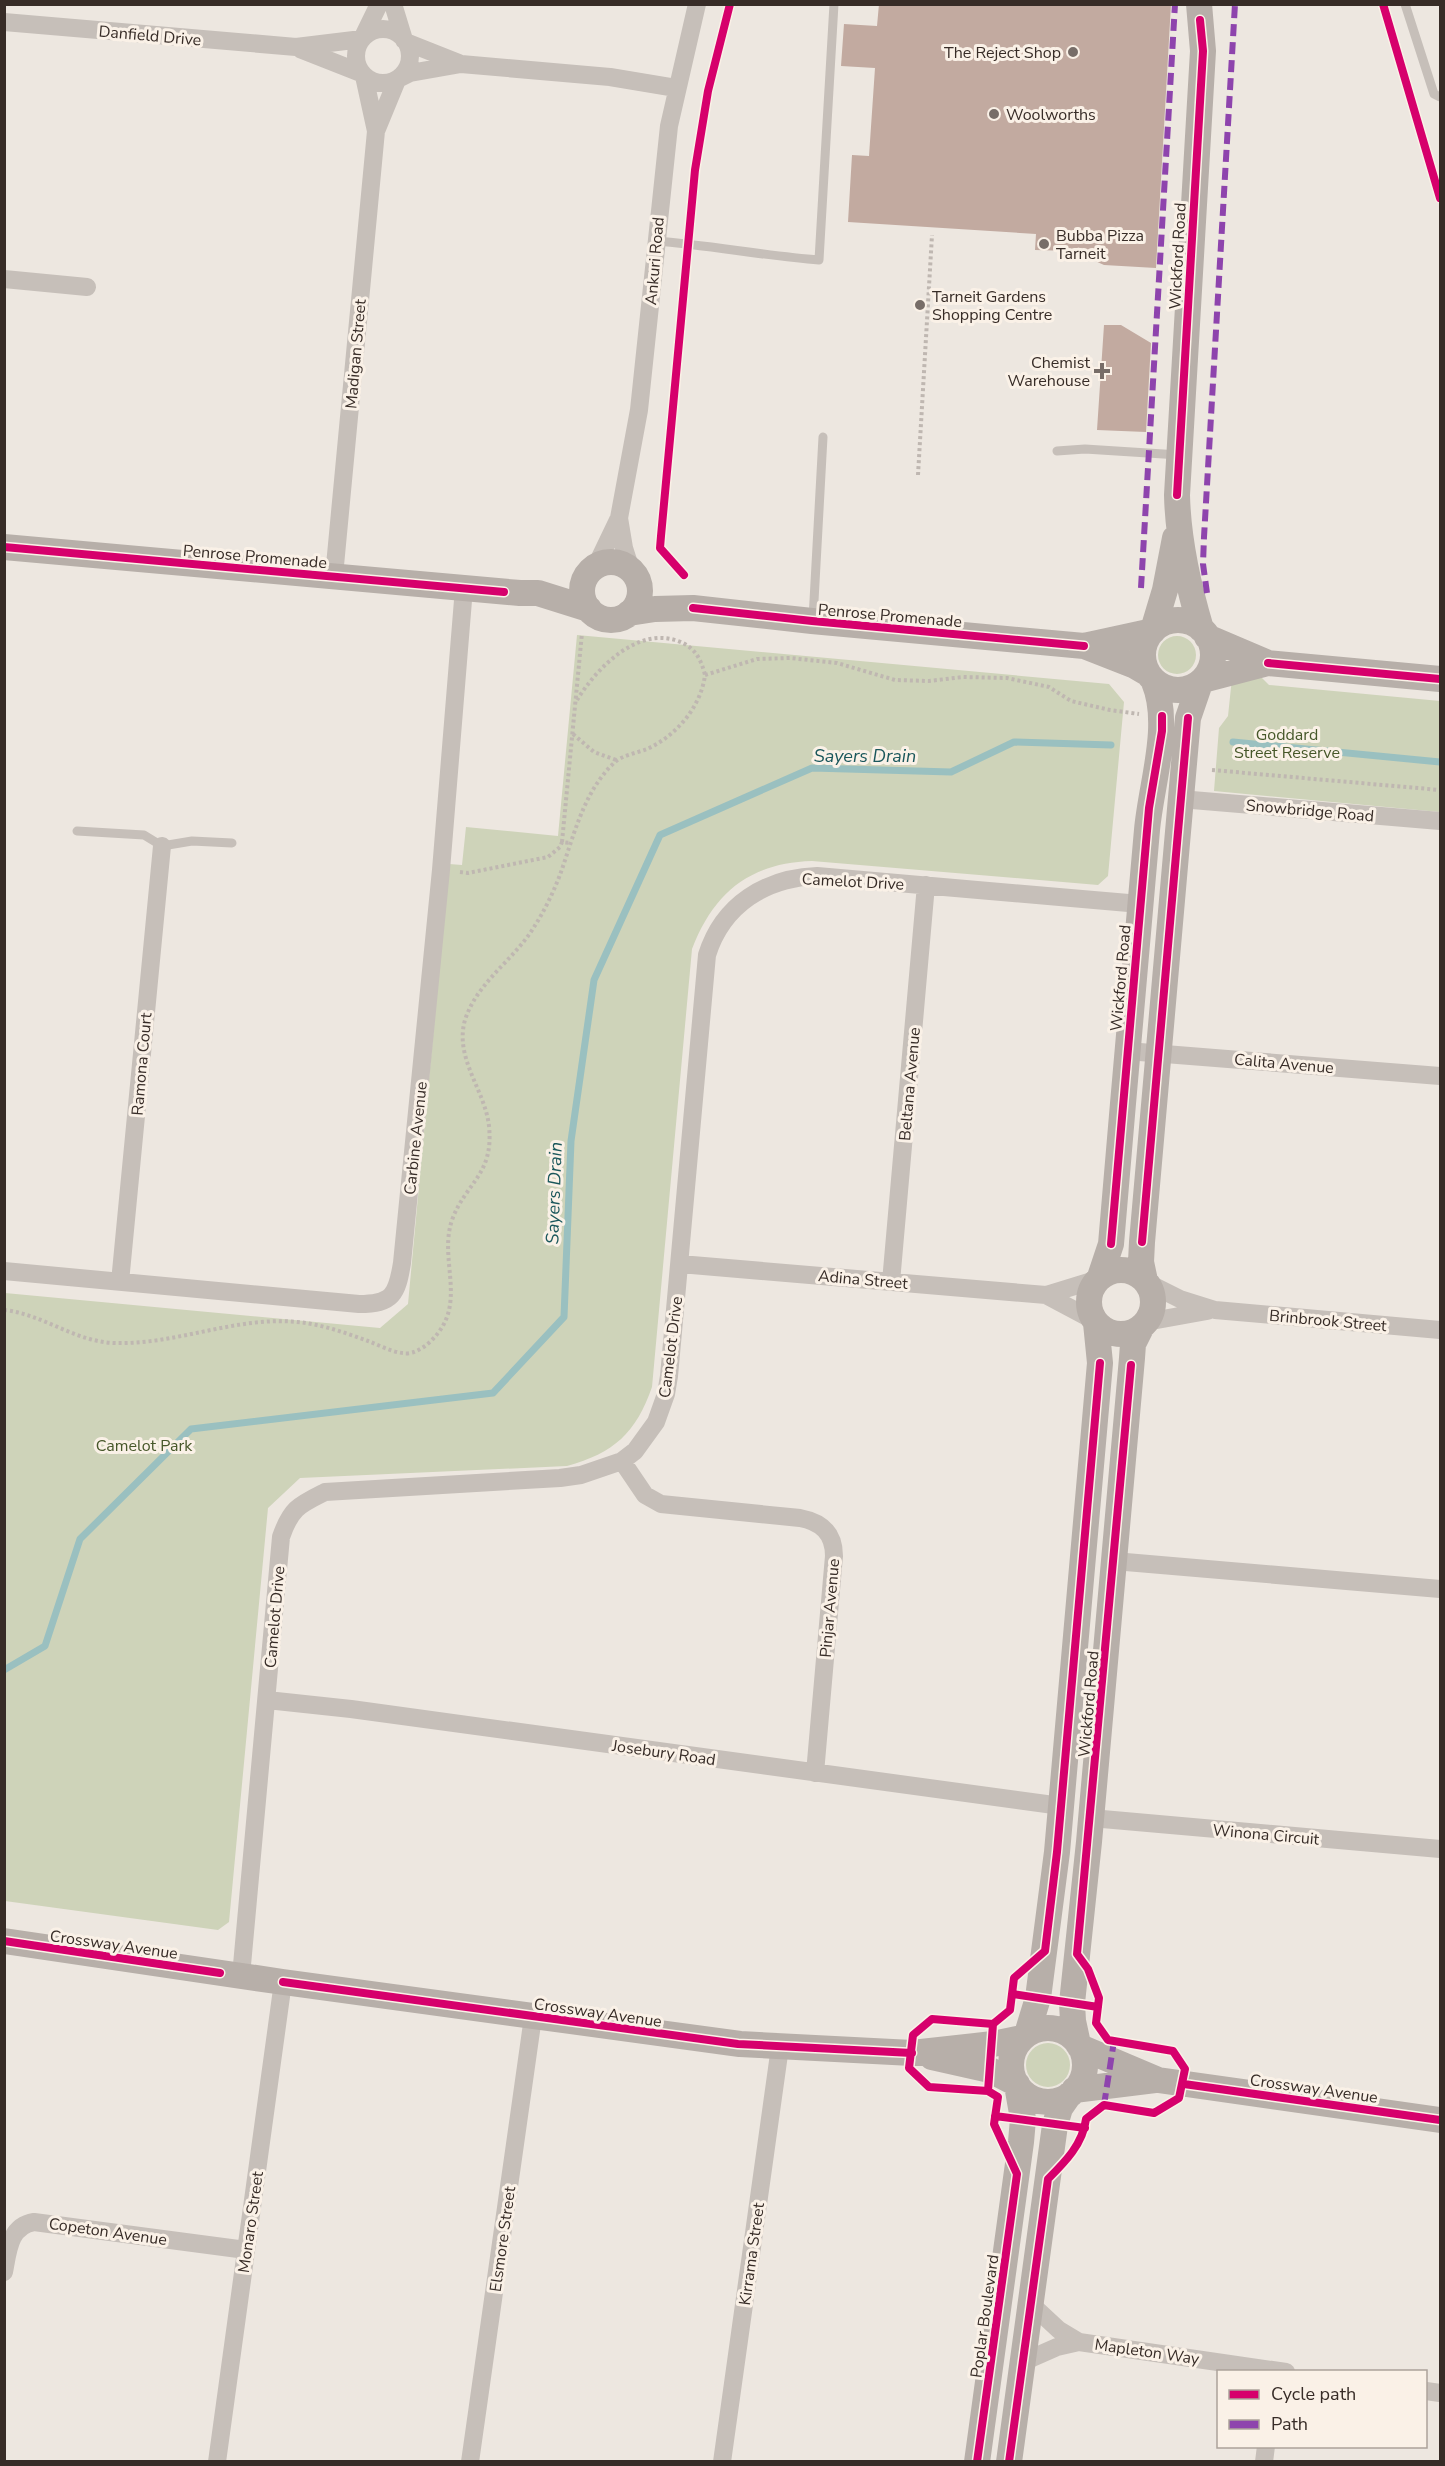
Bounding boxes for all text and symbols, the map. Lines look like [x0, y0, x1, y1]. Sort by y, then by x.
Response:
street label: Danfield Drive [98, 21, 202, 51]
place label: The Reject Shop [944, 42, 1061, 64]
marker: The Reject Shop [1066, 45, 1080, 59]
place label: Woolworths [1006, 104, 1096, 126]
marker: Woolworths [987, 107, 1001, 121]
street label: Wickford Road [1164, 202, 1192, 310]
street label: Ankuri Road [640, 216, 670, 306]
place label: Bubba Pizza Tarneit [1056, 225, 1144, 265]
marker: Bubba Pizza Tarneit [1037, 237, 1051, 251]
place label: Tarneit Gardens Shopping Centre [932, 286, 1052, 326]
street label: Madigan Street [340, 298, 372, 410]
marker: Tarneit Gardens Shopping Centre [913, 298, 927, 312]
place label: Chemist Warehouse [1008, 352, 1090, 392]
marker: Chemist Warehouse [1095, 364, 1109, 378]
street label: Penrose Promenade [182, 540, 328, 574]
street label: Penrose Promenade [817, 599, 963, 633]
park label: Goddard Street Reserve [1234, 724, 1340, 764]
water label: Sayers Drain [814, 744, 916, 768]
street label: Snowbridge Road [1245, 794, 1375, 828]
street label: Camelot Drive [801, 868, 905, 896]
street label: Wickford Road [1105, 924, 1137, 1032]
street label: Ramona Court [127, 1011, 157, 1116]
street label: Beltana Avenue [894, 1026, 926, 1142]
street label: Calita Avenue [1233, 1049, 1335, 1079]
street label: Carbine Avenue [399, 1080, 433, 1196]
water label: Sayers Drain [540, 1141, 568, 1245]
street label: Adina Street [817, 1265, 909, 1295]
street label: Camelot Drive [654, 1295, 688, 1399]
street label: Brinbrook Street [1268, 1305, 1388, 1337]
park label: Camelot Park [96, 1435, 193, 1457]
street label: Pinjar Avenue [815, 1558, 845, 1659]
street label: Camelot Drive [260, 1565, 290, 1669]
street label: Wickford Road [1073, 1650, 1105, 1758]
street label: Josebury Road [610, 1735, 717, 1771]
street label: Winona Circuit [1212, 1819, 1320, 1851]
street label: Crossway Avenue [48, 1925, 179, 1965]
street label: Crossway Avenue [532, 1993, 663, 2033]
street label: Crossway Avenue [1248, 2069, 1379, 2109]
street label: Monaro Street [233, 2169, 269, 2274]
street label: Elsmore Street [485, 2185, 521, 2293]
street label: Kirrama Street [734, 2201, 770, 2307]
street label: Copeton Avenue [47, 2213, 168, 2251]
street label: Poplar Boulevard [965, 2253, 1005, 2379]
street label: Mapleton Way [1093, 2334, 1201, 2370]
legend [1217, 2370, 1427, 2448]
text: Cycle path [1271, 2382, 1356, 2406]
text: Path [1271, 2412, 1308, 2436]

